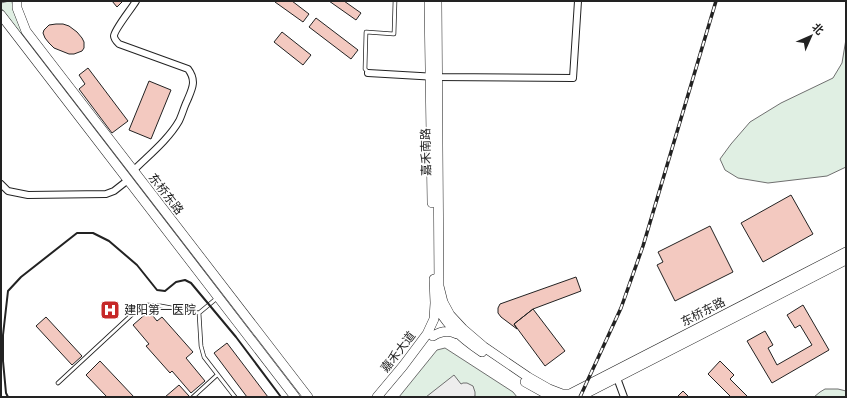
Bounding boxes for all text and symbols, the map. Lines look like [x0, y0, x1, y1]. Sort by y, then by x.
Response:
north arrow [791, 16, 831, 56]
text: 北 [809, 19, 828, 38]
street label: 嘉禾南路 [417, 128, 434, 176]
street label: 东桥东路 [145, 170, 188, 218]
street label: 东桥东路 [678, 293, 728, 330]
hospital icon: 建阳第一医院 [99, 299, 121, 321]
place label: 建阳第一医院 [124, 301, 196, 318]
street label: 嘉禾大道 [376, 328, 419, 376]

